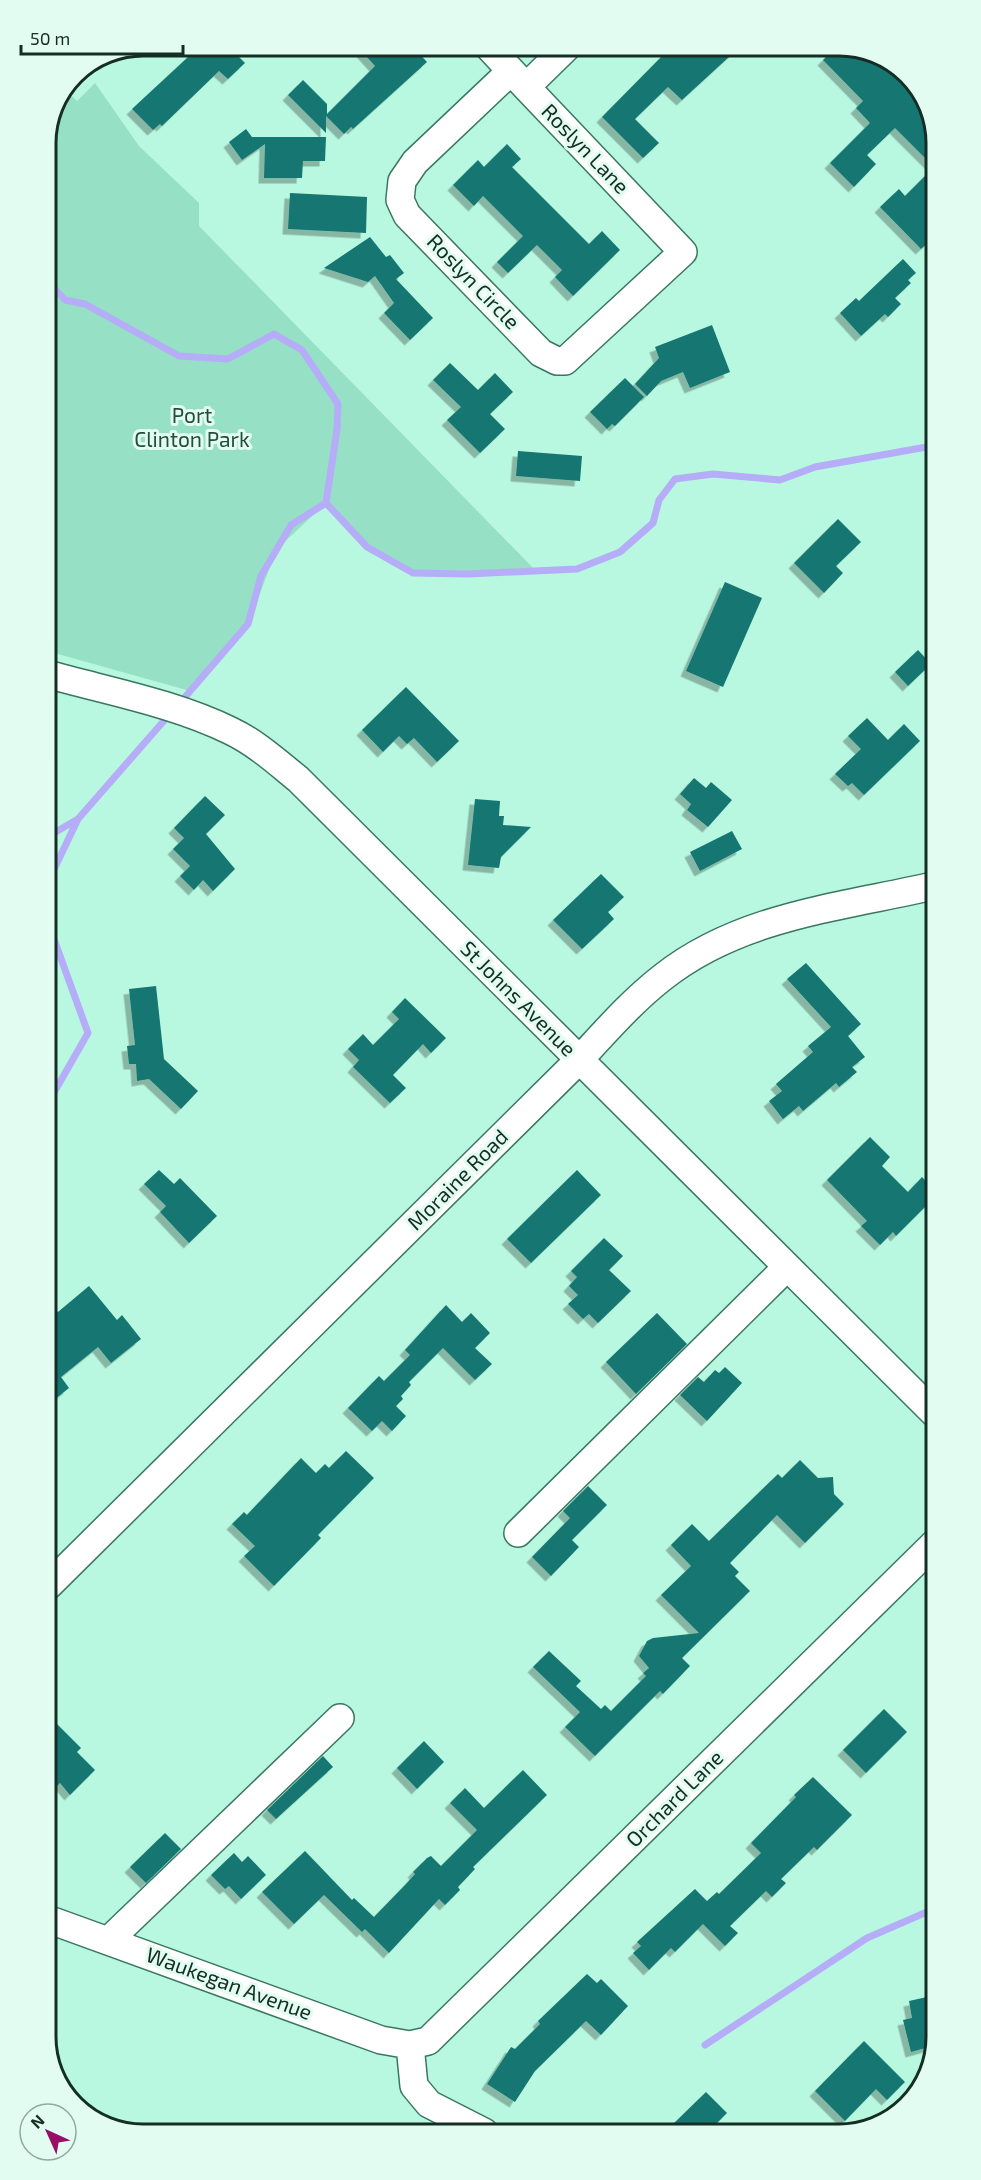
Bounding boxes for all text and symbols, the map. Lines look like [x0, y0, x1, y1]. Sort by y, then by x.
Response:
scale bar [21, 18, 183, 56]
text: 50 m [30, 27, 70, 49]
street label: Roslyn Lane [537, 98, 635, 198]
street label: Roslyn Circle [423, 228, 526, 334]
park label: Port Clinton Park [134, 402, 250, 451]
street label: St Johns Avenue [456, 935, 582, 1061]
street label: Moraine Road [401, 1123, 512, 1234]
street label: Orchard Lane [620, 1744, 728, 1852]
street label: Waukegan Avenue [143, 1941, 316, 2024]
north arrow [18, 2102, 78, 2162]
text: N [26, 2110, 48, 2132]

